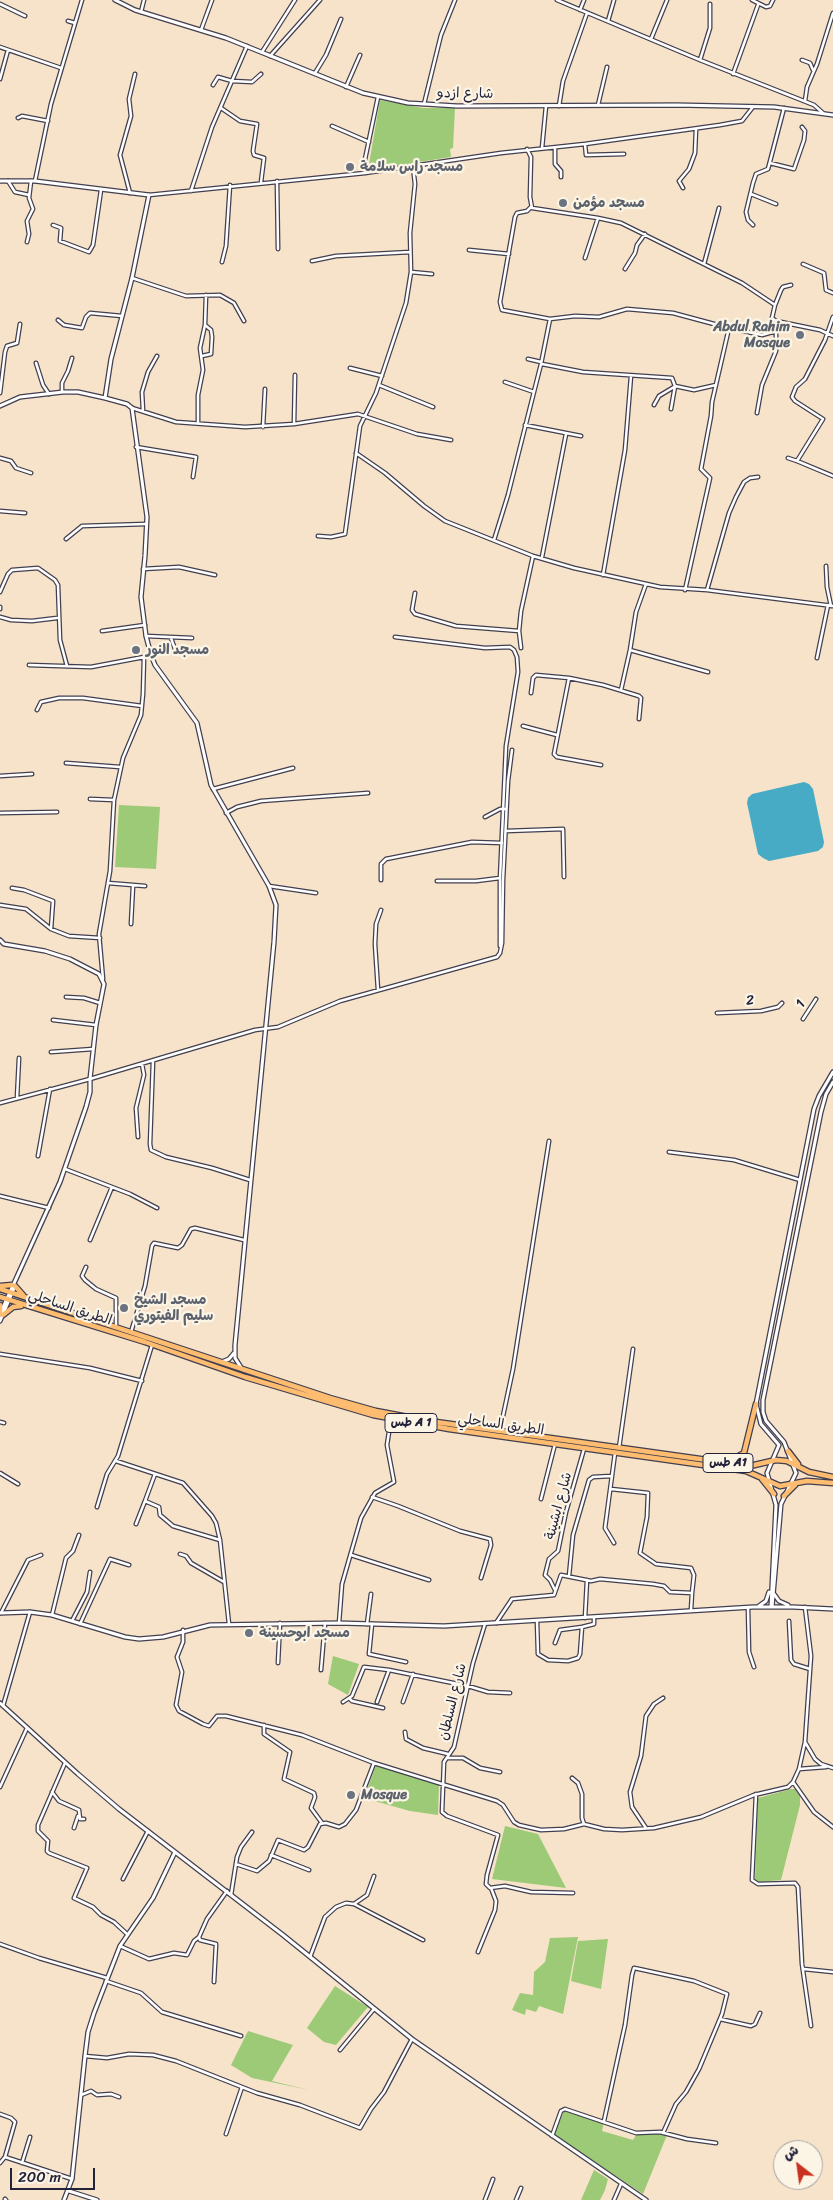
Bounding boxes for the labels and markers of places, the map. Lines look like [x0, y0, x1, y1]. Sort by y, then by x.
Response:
place label: مسجد راس سلامة [360, 159, 463, 175]
marker: مسجد راس سلامة [344, 161, 356, 173]
place label: مسجد مؤمن [573, 195, 645, 211]
marker: مسجد مؤمن [557, 197, 569, 209]
place label: Abdul Rahim Mosque [713, 319, 790, 352]
marker: Abdul Rahim Mosque [794, 329, 806, 341]
place label: مسجد النور [146, 642, 209, 658]
marker: مسجد النور [130, 644, 142, 656]
place label: مسجد الشيخ سليم الفيتوري [134, 1292, 213, 1324]
marker: مسجد الشيخ سليم الفيتوري [118, 1302, 130, 1314]
place label: مسجد ابوحسينة [259, 1625, 350, 1641]
marker: مسجد ابوحسينة [243, 1627, 255, 1639]
place label: Mosque [361, 1787, 407, 1803]
marker: Mosque [345, 1789, 357, 1801]

